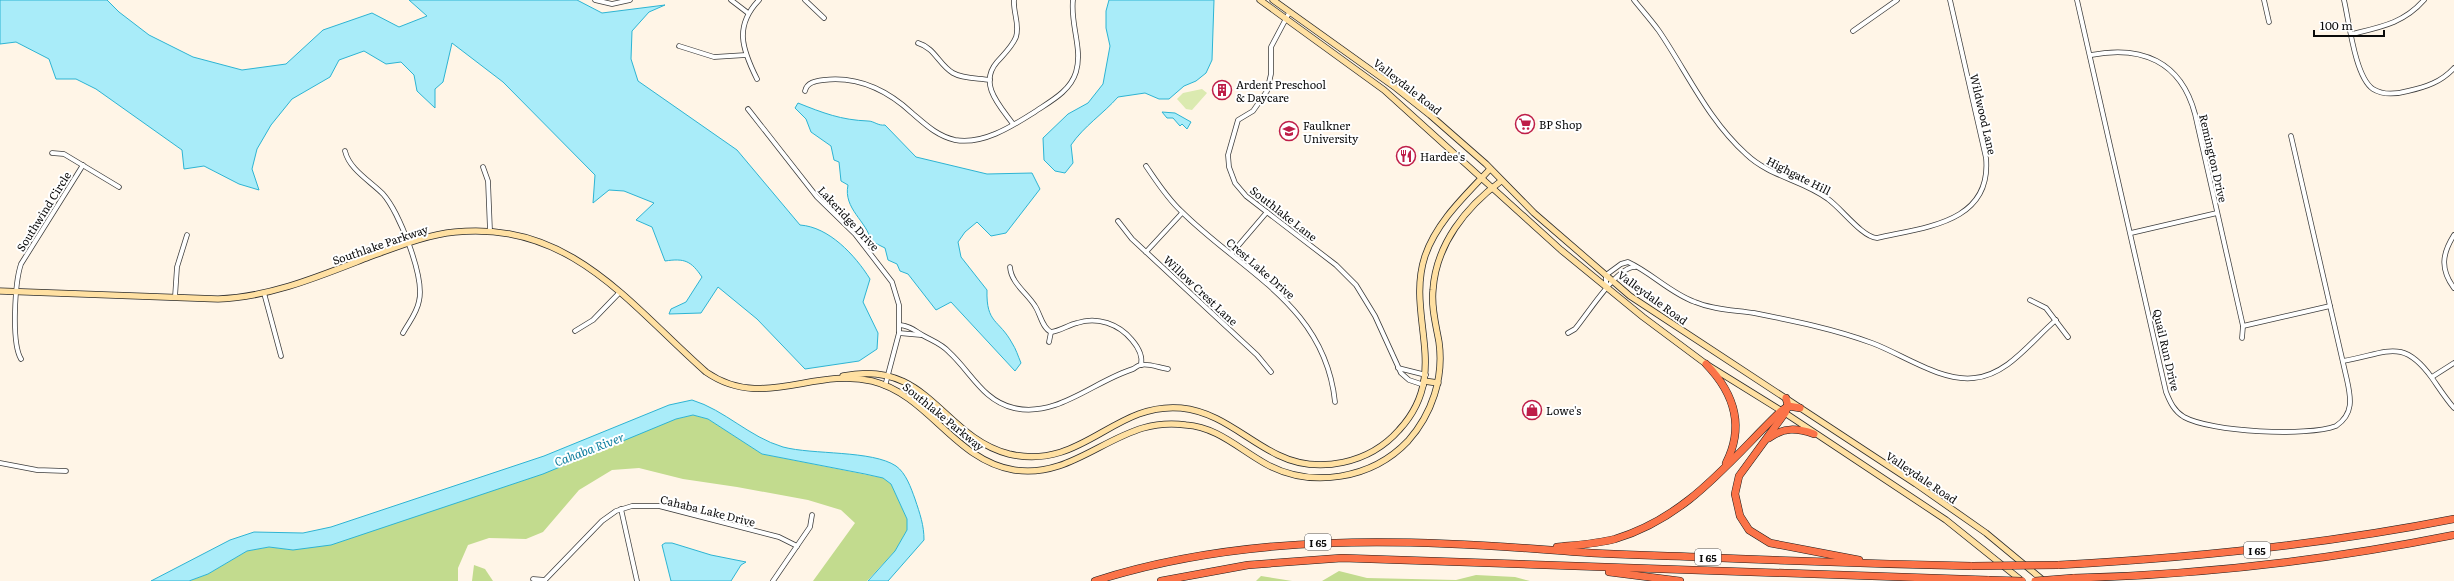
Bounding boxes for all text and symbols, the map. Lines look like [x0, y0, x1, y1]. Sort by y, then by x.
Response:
scale bar [2314, 12, 2384, 38]
text: 100 m [2320, 16, 2353, 34]
street label: Valleydale Road [1370, 54, 1446, 118]
street label: Wildwood Lane [1967, 72, 2001, 156]
place label: Ardent Preschool & Daycare [1236, 76, 1326, 105]
building icon: Ardent Preschool & Daycare [1211, 79, 1233, 101]
street label: Remington Drive [2196, 112, 2232, 204]
supermarket icon: BP Shop [1514, 113, 1536, 135]
place label: BP Shop [1539, 116, 1582, 132]
place label: Faulkner University [1303, 117, 1359, 146]
school or university icon: Faulkner University [1278, 120, 1300, 142]
restaurant icon: Hardee's [1395, 145, 1417, 167]
place label: Hardee's [1420, 148, 1465, 164]
street label: Highgate Hill [1764, 152, 1834, 198]
street label: Southwind Circle [12, 168, 74, 254]
street label: Lakeridge Drive [815, 182, 884, 254]
street label: Southlake Lane [1247, 182, 1321, 244]
street label: Southlake Parkway [330, 220, 431, 268]
street label: Crest Lake Drive [1223, 234, 1299, 302]
street label: Willow Crest Lane [1160, 251, 1242, 329]
street label: Valleydale Road [1615, 266, 1692, 328]
street label: Quail Run Drive [2150, 307, 2184, 393]
street label: Southlake Parkway [900, 378, 989, 454]
shop icon: Lowe's [1521, 399, 1543, 421]
place label: Lowe's [1546, 402, 1581, 418]
water label: Cahaba River [551, 427, 627, 471]
street label: Valleydale Road [1883, 447, 1961, 507]
street label: Cahaba Lake Drive [659, 490, 758, 530]
road number: I 65 [1305, 534, 1331, 550]
road number: I 65 [2244, 542, 2270, 558]
road number: I 65 [1695, 549, 1721, 565]

